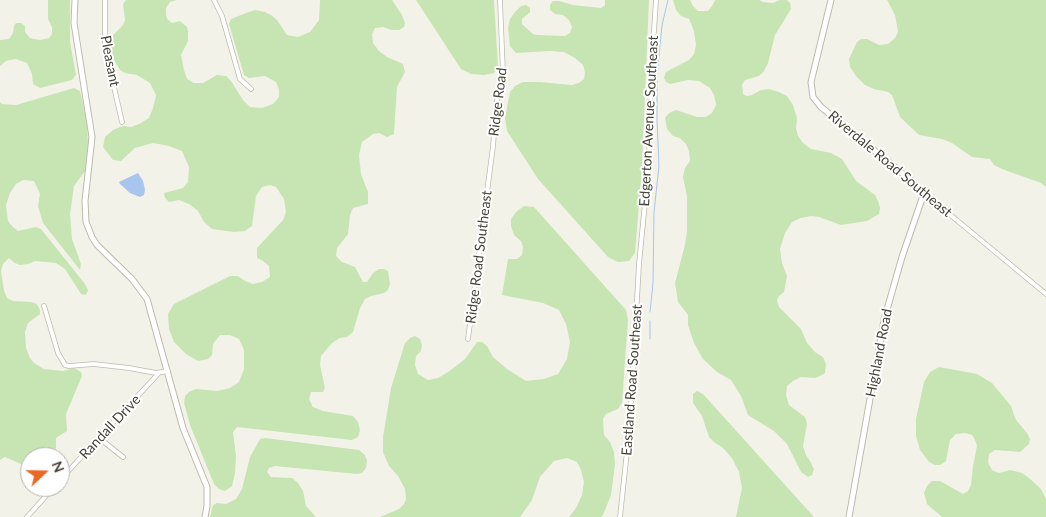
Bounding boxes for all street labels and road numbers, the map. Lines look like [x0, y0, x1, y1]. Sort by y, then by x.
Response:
street label: Pleasant [97, 34, 123, 88]
street label: Edgerton Avenue Southeast [636, 35, 662, 207]
street label: Ridge Road [485, 67, 511, 137]
street label: Riverdale Road Southeast [825, 107, 955, 221]
street label: Ridge Road Southeast [462, 189, 496, 325]
street label: Eastland Road Southeast [618, 304, 646, 456]
street label: Highland Road [862, 307, 896, 399]
street label: Randall Drive [76, 391, 144, 463]

